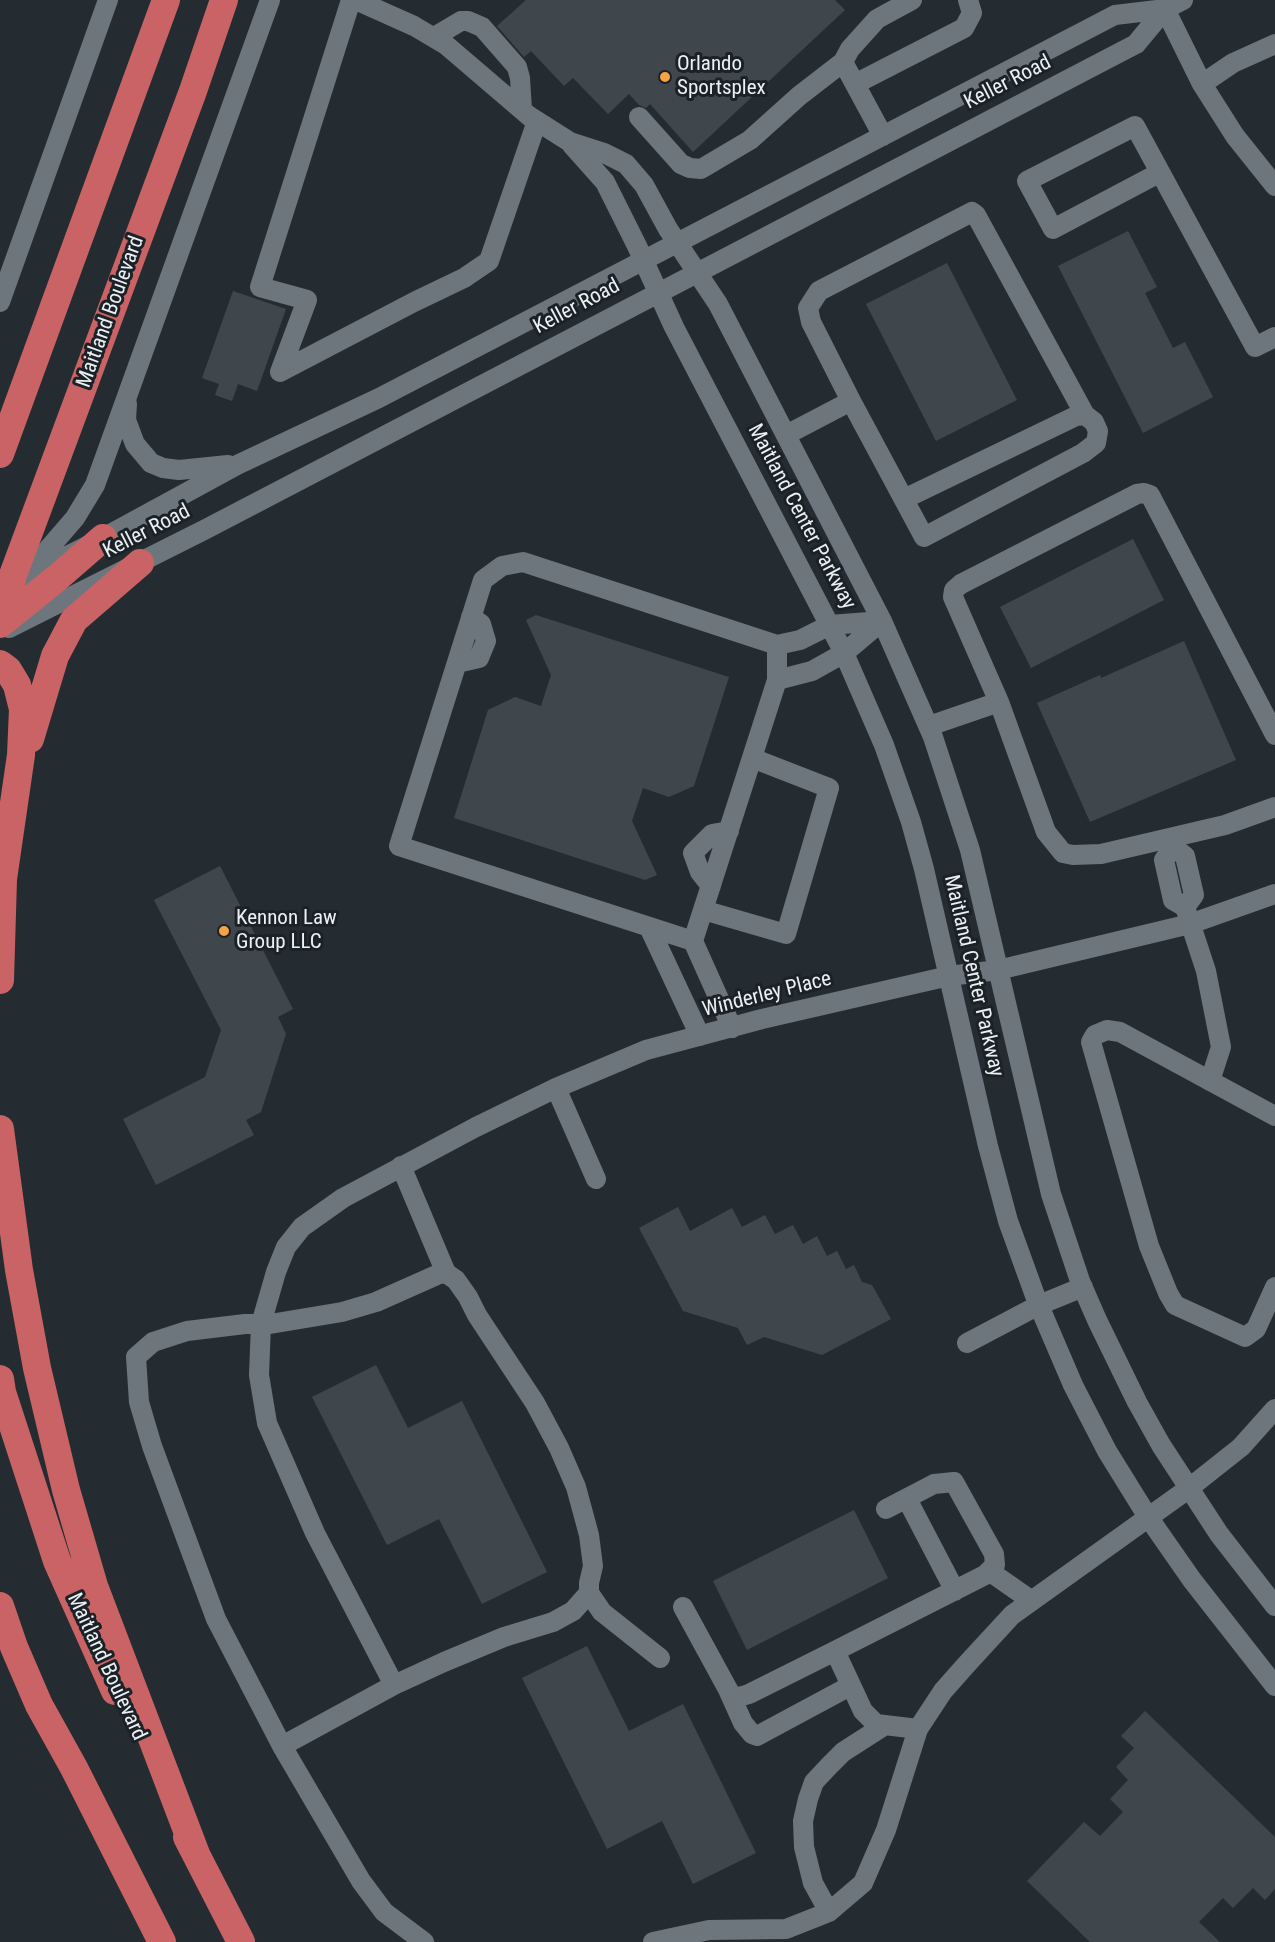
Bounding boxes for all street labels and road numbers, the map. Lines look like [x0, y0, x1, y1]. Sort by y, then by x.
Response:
street label: Keller Road [960, 50, 1056, 116]
street label: Maitland Boulevard [72, 233, 150, 391]
street label: Keller Road [530, 274, 624, 340]
street label: Maitland Center Parkway [741, 420, 861, 614]
street label: Keller Road [99, 499, 195, 565]
street label: Maitland Center Parkway [938, 873, 1008, 1079]
street label: Winderley Place [700, 967, 834, 1023]
street label: Maitland Boulevard [61, 1589, 151, 1745]

